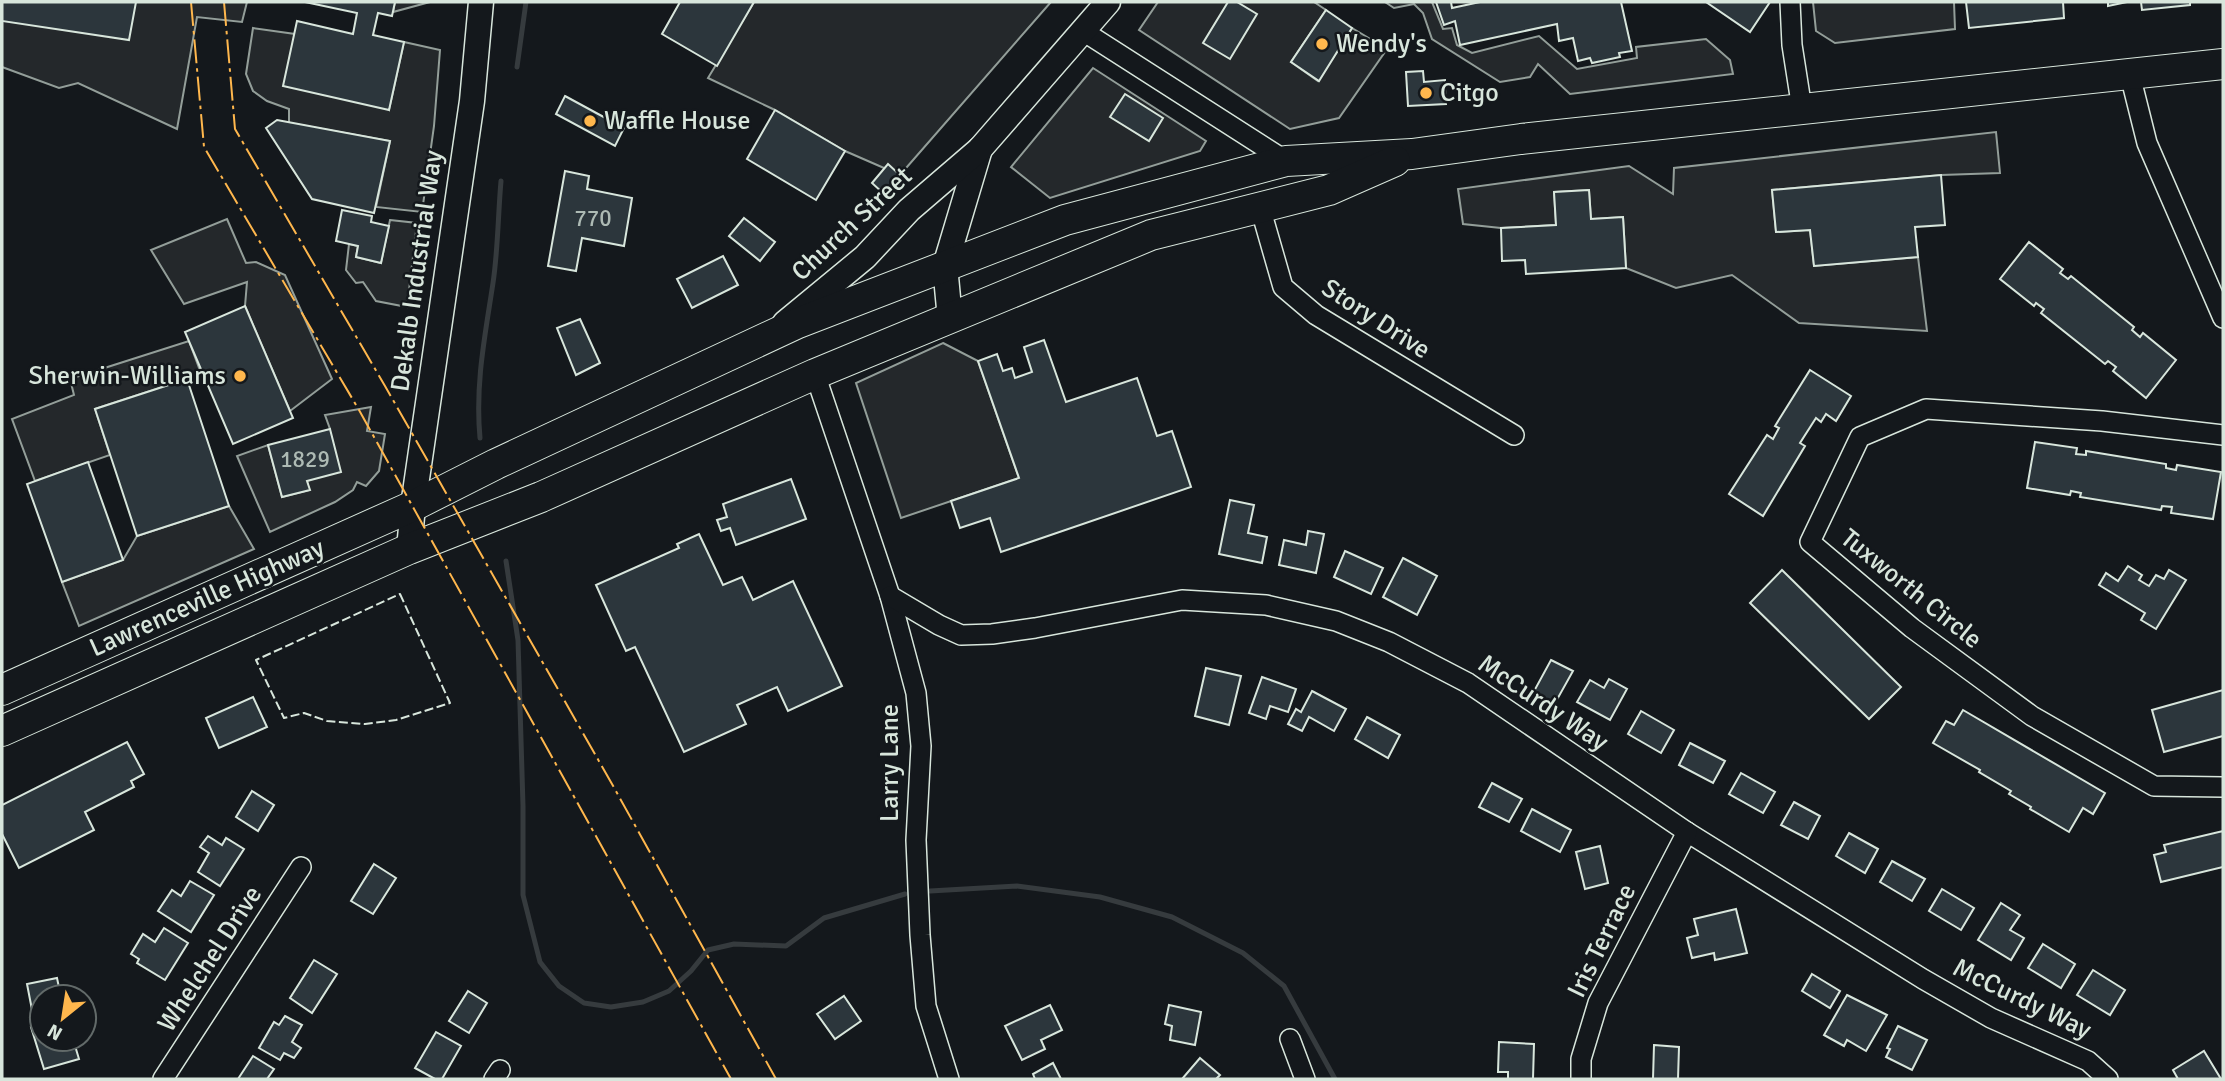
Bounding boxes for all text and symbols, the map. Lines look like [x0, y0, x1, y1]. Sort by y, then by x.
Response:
place label: Wendy's [1336, 28, 1427, 60]
marker: Wendy's [1314, 36, 1330, 52]
place label: Citgo [1440, 77, 1499, 109]
marker: Citgo [1418, 85, 1434, 101]
place label: Waffle House [604, 105, 750, 137]
marker: Waffle House [582, 113, 598, 129]
street label: Dekalb Industrial Way [384, 148, 450, 394]
street label: Church Street [785, 160, 919, 288]
house number: 770 [574, 204, 612, 233]
street label: Story Drive [1316, 272, 1436, 366]
place label: Sherwin-Williams [28, 360, 226, 392]
marker: Sherwin-Williams [232, 368, 248, 384]
house number: 1829 [280, 445, 330, 474]
street label: Tuxworth Circle [1834, 522, 1988, 656]
street label: Lawrenceville Highway [85, 532, 329, 664]
street label: McCurdy Way [1472, 648, 1614, 758]
street label: Larry Lane [874, 704, 906, 822]
street label: Iris Terrace [1561, 879, 1643, 1003]
street label: Whelchel Drive [151, 880, 269, 1038]
street label: McCurdy Way [1947, 952, 2097, 1046]
north arrow [28, 983, 98, 1053]
text: N [43, 1018, 67, 1046]

